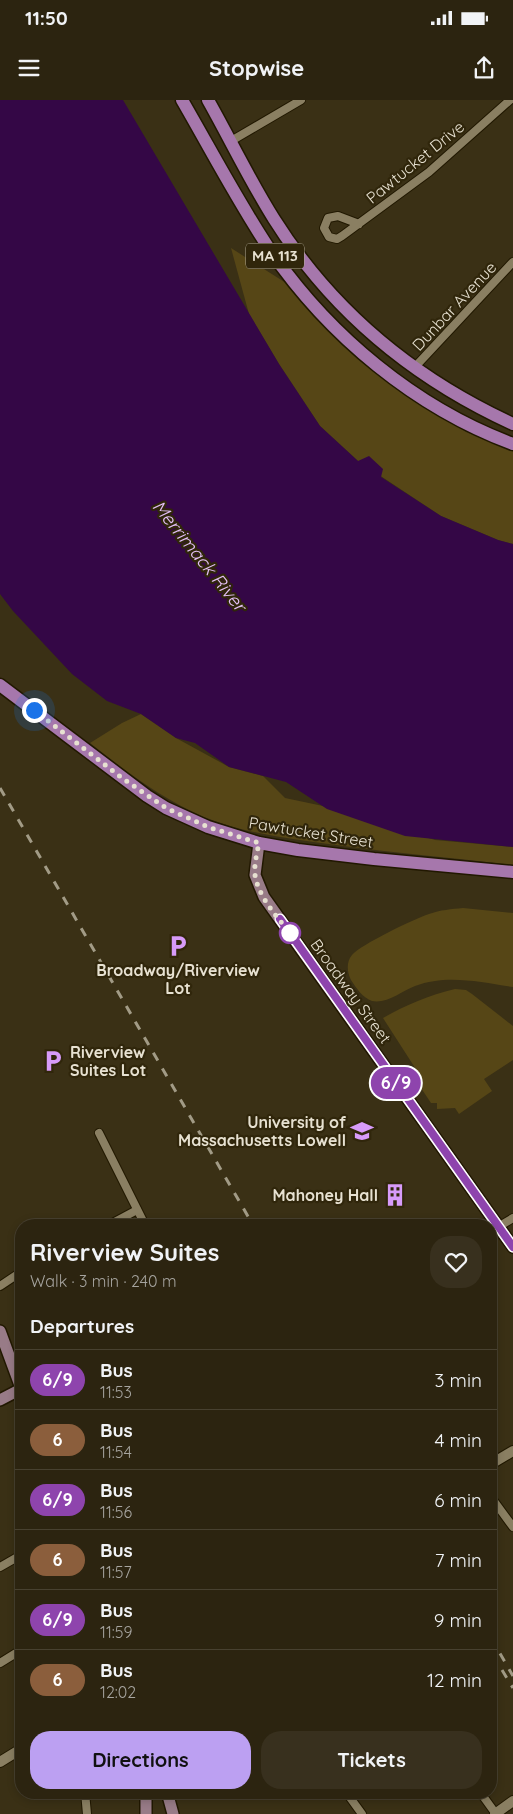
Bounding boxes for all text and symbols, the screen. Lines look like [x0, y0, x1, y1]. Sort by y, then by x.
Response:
text: 11:50 [25, 6, 68, 30]
icon: menu [15, 54, 43, 82]
text: Stopwise [209, 54, 304, 82]
icon: share [470, 54, 498, 82]
street label: Pawtucket Drive [362, 116, 468, 208]
road number: MA 113 [246, 244, 304, 268]
street label: Dunbar Avenue [408, 257, 500, 355]
water label: Merrimack River [148, 495, 253, 618]
your location [22, 698, 47, 723]
street label: Pawtucket Street [247, 812, 375, 852]
unlabelled marker [279, 922, 301, 944]
parking icon: Broadway/Riverview Lot [165, 933, 191, 959]
street label: Broadway Street [306, 935, 396, 1047]
place label: Broadway/Riverview Lot [96, 960, 260, 998]
place label: Riverview Suites Lot [70, 1042, 146, 1080]
parking icon: Riverview Suites Lot [40, 1048, 66, 1074]
line badge: 6/9 [367, 1067, 425, 1099]
text: 6/9 [381, 1071, 411, 1094]
place label: University of Massachusetts Lowell [178, 1112, 346, 1150]
school or university icon: University of Massachusetts Lowell [349, 1118, 375, 1144]
building icon: Mahoney Hall [382, 1182, 408, 1208]
place label: Mahoney Hall [273, 1185, 378, 1205]
button: heart [430, 1236, 482, 1288]
text: Riverview Suites [30, 1237, 219, 1267]
text: Walk · 3 min · 240 m [30, 1271, 177, 1291]
text: Departures [30, 1314, 134, 1338]
text: Bus [100, 1358, 133, 1382]
text: 6/9 [42, 1368, 73, 1391]
text: 3 min [434, 1368, 482, 1392]
text: 11:53 [100, 1382, 132, 1402]
text: Bus [100, 1418, 133, 1442]
text: 6 [53, 1428, 62, 1451]
text: 4 min [434, 1428, 482, 1452]
text: 11:54 [100, 1442, 132, 1462]
text: Bus [100, 1478, 133, 1502]
text: 6/9 [42, 1488, 73, 1511]
text: 6 min [434, 1488, 482, 1512]
text: 11:56 [100, 1502, 132, 1522]
text: Bus [100, 1538, 133, 1562]
text: 6 [53, 1548, 62, 1571]
text: 7 min [435, 1548, 482, 1572]
text: 11:57 [100, 1562, 132, 1582]
text: Bus [100, 1598, 133, 1622]
text: 6/9 [42, 1608, 73, 1631]
text: 9 min [434, 1608, 482, 1632]
text: 11:59 [100, 1622, 132, 1642]
text: Bus [100, 1658, 133, 1682]
text: 6 [53, 1668, 62, 1691]
text: 12 min [427, 1668, 482, 1692]
text: 12:02 [100, 1682, 136, 1702]
button: Directions [30, 1731, 251, 1789]
button: Tickets [261, 1731, 482, 1789]

